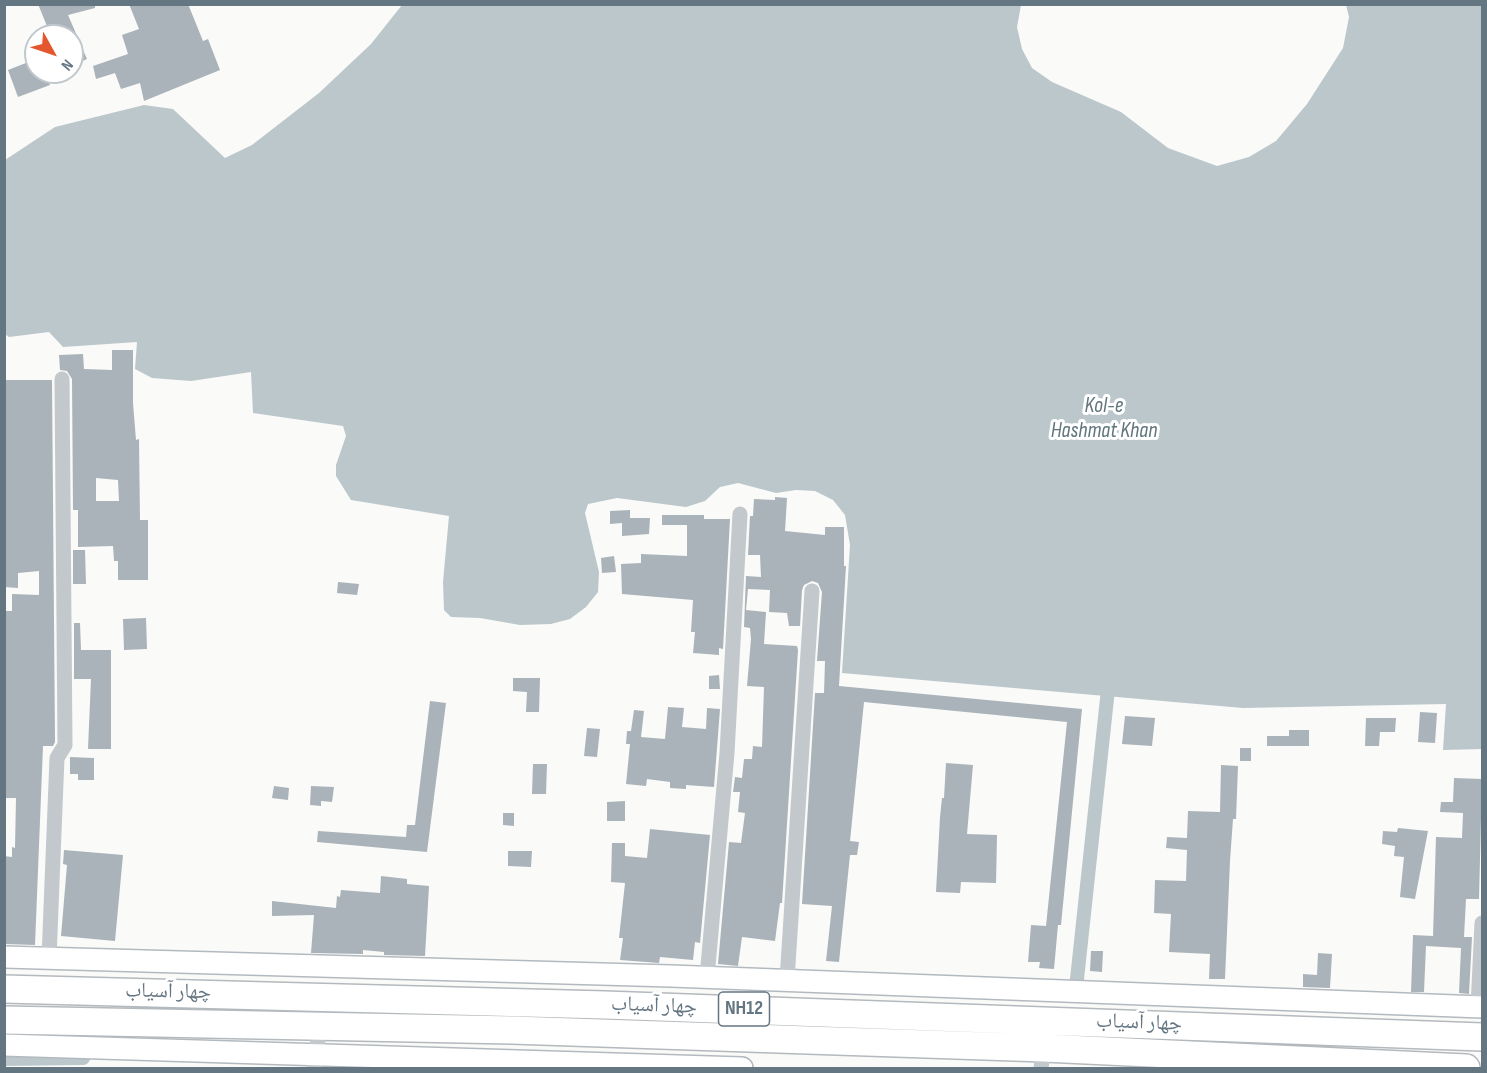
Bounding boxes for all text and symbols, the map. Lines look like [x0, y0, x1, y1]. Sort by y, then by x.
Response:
north arrow [24, 24, 84, 84]
text: N [57, 55, 77, 74]
water label: Kol-e Hashmat Khan [1051, 393, 1157, 445]
street label: چهار آسیاب [125, 979, 211, 1005]
street label: چهار آسیاب [611, 992, 697, 1020]
road number: NH12 [718, 992, 770, 1026]
street label: چهار آسیاب [1096, 1009, 1182, 1037]

